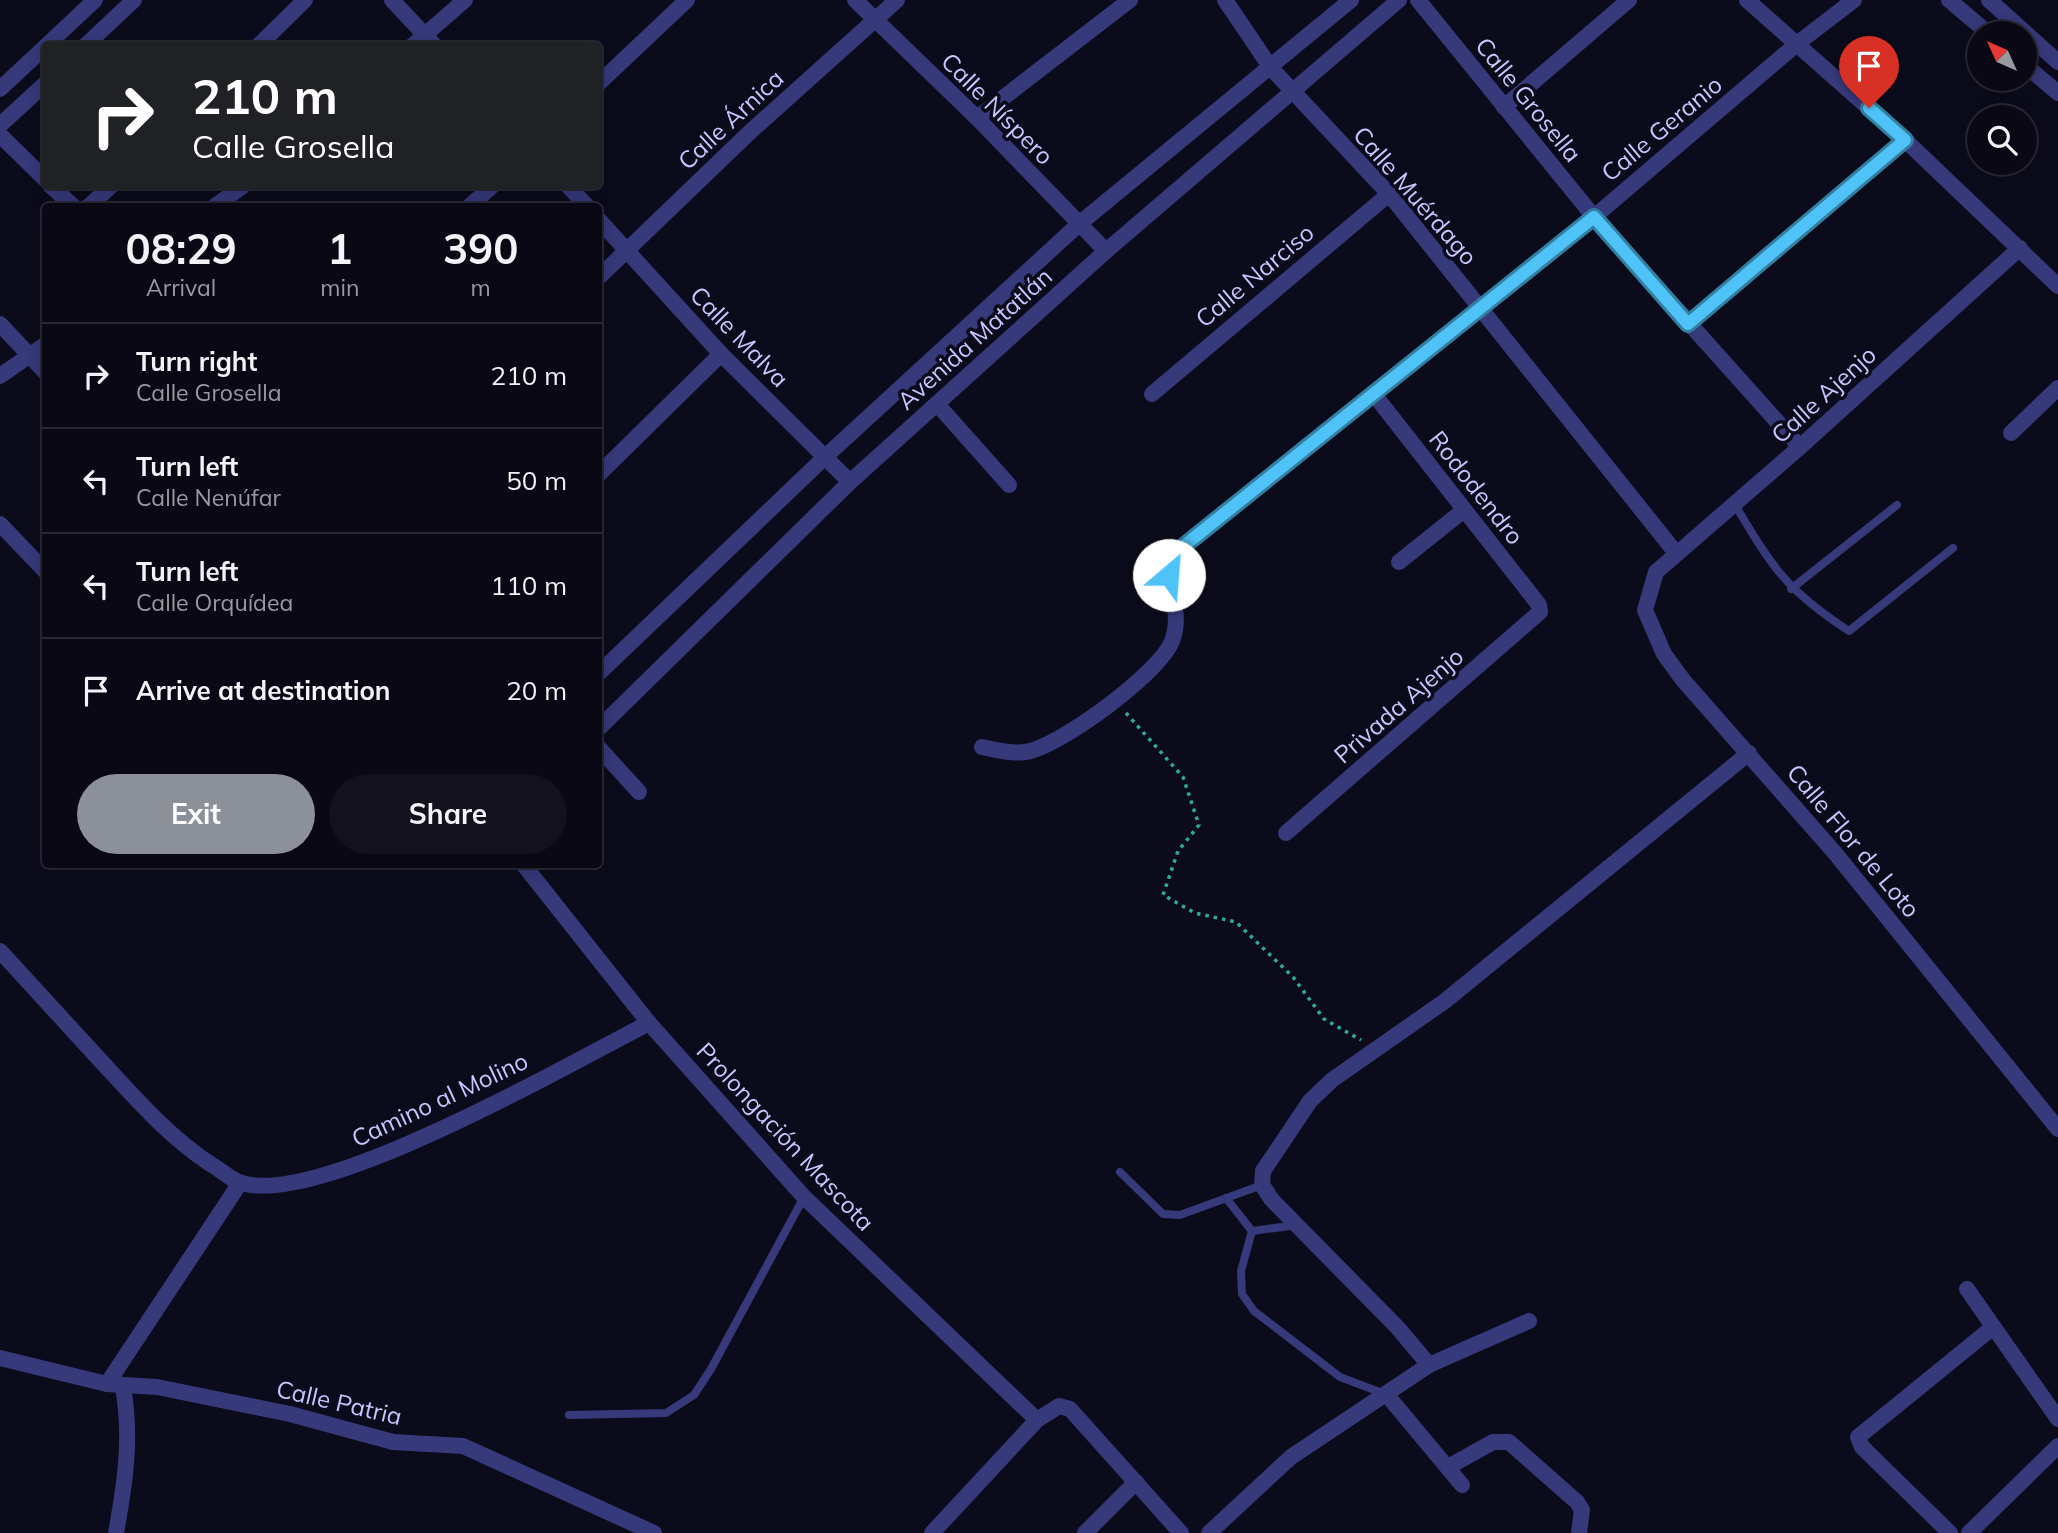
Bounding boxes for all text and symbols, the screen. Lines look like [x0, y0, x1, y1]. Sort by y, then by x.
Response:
north arrow [1967, 21, 2037, 91]
map controls [1967, 21, 2037, 175]
street label: Calle Grosella [1469, 31, 1588, 168]
pin [1839, 36, 1899, 108]
street label: Calle Níspero [935, 46, 1060, 171]
icon: arrive [1850, 47, 1888, 85]
street label: Calle Árnica [671, 63, 789, 176]
text: 210 m [192, 65, 338, 126]
street label: Calle Geranio [1595, 69, 1728, 187]
icon: right [77, 70, 168, 161]
button: search [1967, 105, 2037, 175]
street label: Calle Muérdago [1347, 120, 1484, 271]
text: Calle Grosella [192, 126, 394, 166]
street label: Calle Narciso [1189, 217, 1320, 333]
text: 08:29 [126, 222, 237, 275]
text: 1 [327, 222, 352, 275]
text: 390 [443, 222, 518, 275]
street label: Avenida Matatlán [891, 261, 1058, 416]
text: Arrival [146, 273, 216, 302]
text: min [320, 273, 359, 302]
text: m [471, 273, 491, 302]
street label: Calle Malva [684, 280, 795, 393]
street label: Calle Ajenjo [1765, 339, 1882, 449]
text: Turn right [136, 345, 257, 378]
icon: right [77, 357, 115, 395]
text: 210 m [491, 359, 567, 392]
text: Calle Grosella [136, 378, 281, 407]
street label: Rododendro [1423, 424, 1531, 550]
text: Turn left [136, 450, 238, 483]
icon: left [77, 462, 115, 500]
text: 50 m [506, 464, 567, 497]
text: Calle Nenúfar [136, 483, 281, 512]
position arrow [1132, 538, 1206, 612]
text: Turn left [136, 555, 238, 588]
icon: left [77, 567, 115, 605]
text: 110 m [491, 569, 567, 602]
text: Calle Orquídea [136, 588, 293, 617]
street label: Privada Ajenjo [1327, 641, 1469, 770]
icon: arrive [77, 672, 115, 710]
text: Arrive at destination [136, 674, 391, 707]
text: 20 m [506, 674, 567, 707]
street label: Calle Flor de Loto [1781, 757, 1927, 923]
button: Exit [77, 774, 315, 854]
button: Share [329, 774, 567, 854]
street label: Prolongación Mascota [691, 1036, 881, 1237]
street label: Camino al Molino [347, 1045, 533, 1153]
street label: Calle Patria [274, 1373, 405, 1431]

